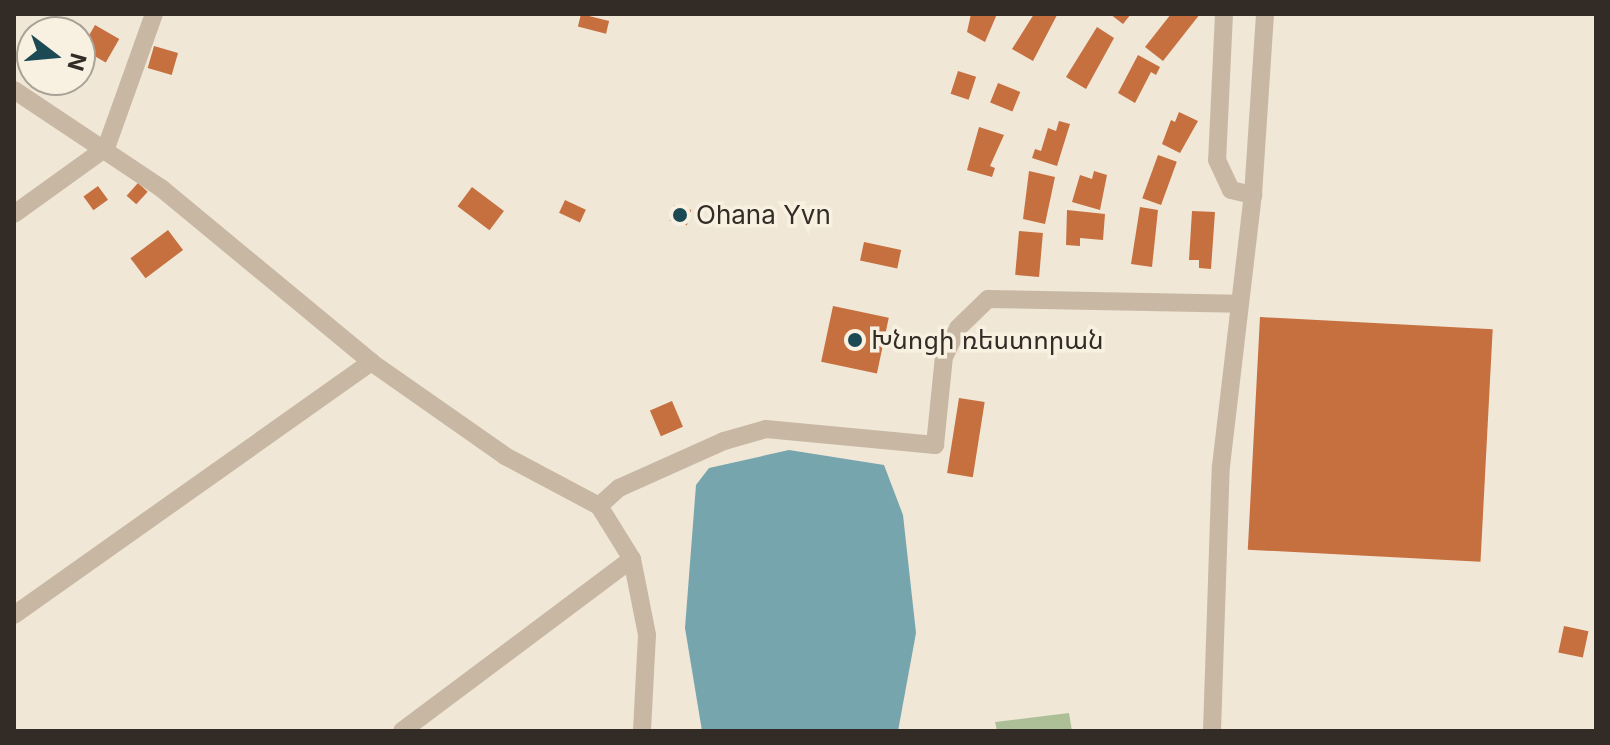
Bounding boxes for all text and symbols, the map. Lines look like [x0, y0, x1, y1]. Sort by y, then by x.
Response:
north arrow [16, 16, 96, 96]
text: N [62, 50, 92, 74]
place label: Ohana Yvn [696, 199, 831, 231]
marker: Ohana Yvn [671, 206, 689, 224]
place label: Խնոցի ռեստորան [871, 324, 1104, 356]
marker: Խնոցի ռեստորան [846, 331, 864, 349]

